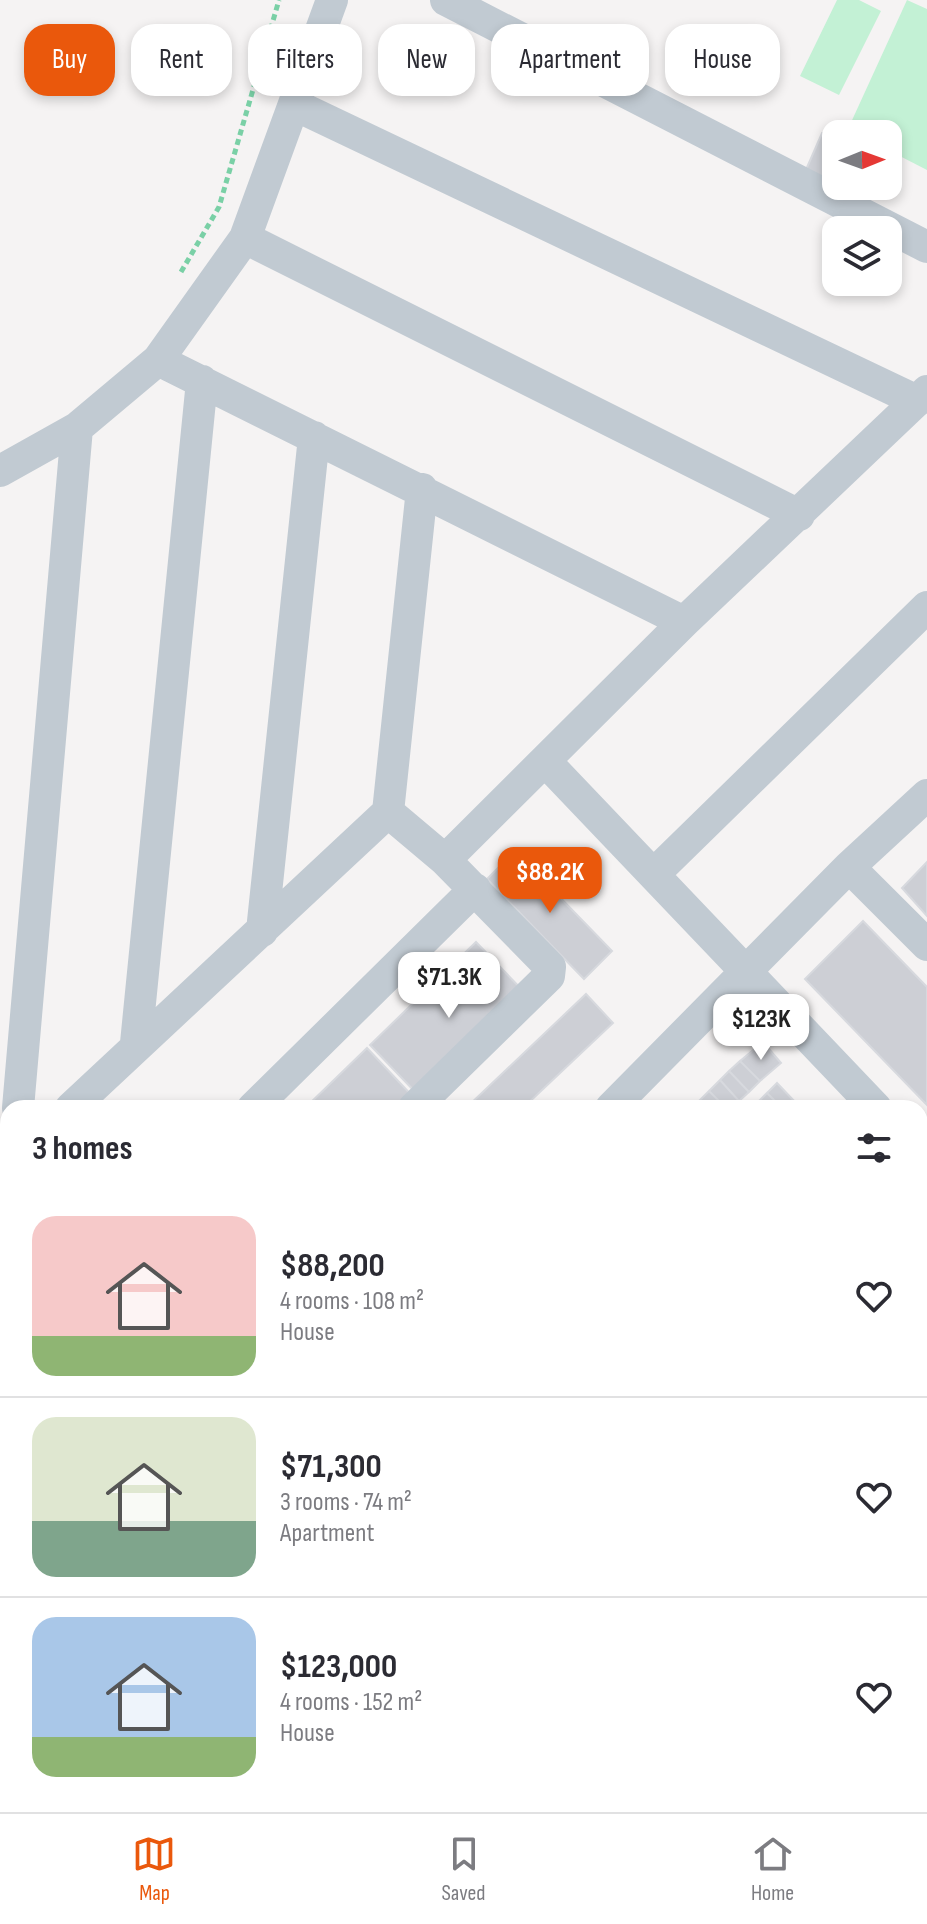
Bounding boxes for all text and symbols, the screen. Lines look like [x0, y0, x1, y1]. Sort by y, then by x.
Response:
chip: Buy [24, 24, 115, 96]
chip: Rent [131, 24, 232, 96]
chip: Filters [248, 24, 362, 96]
chip: New [378, 24, 475, 96]
chip: Apartment [491, 24, 649, 96]
chip: House [665, 24, 780, 96]
north arrow [822, 120, 902, 200]
map controls [822, 120, 902, 296]
button: layers [822, 216, 902, 296]
pin: $88.2K [485, 847, 615, 915]
text: $88.2K [516, 857, 584, 888]
pin: $71.3K [384, 952, 514, 1020]
text: $71.3K [416, 962, 482, 993]
pin: $123K [705, 994, 817, 1062]
text: $123K [731, 1004, 791, 1035]
icon: filters [852, 1126, 896, 1170]
text: 3 homes [32, 1128, 133, 1169]
text: $88,200 [280, 1245, 385, 1286]
icon: home [96, 1248, 192, 1344]
icon: heart [852, 1274, 896, 1318]
text: 4 rooms · 108 m² [280, 1286, 424, 1317]
text: House [280, 1317, 335, 1348]
text: $71,300 [280, 1446, 382, 1487]
icon: home [96, 1449, 192, 1545]
icon: heart [852, 1475, 896, 1519]
text: 3 rooms · 74 m² [280, 1487, 412, 1518]
text: Apartment [280, 1518, 374, 1549]
text: $123,000 [280, 1646, 397, 1687]
icon: home [96, 1649, 192, 1745]
icon: heart [852, 1675, 896, 1719]
text: 4 rooms · 152 m² [280, 1687, 422, 1718]
text: House [280, 1718, 335, 1749]
tab: Map [132, 1832, 176, 1907]
tab: Saved [441, 1832, 486, 1907]
tab: Home [751, 1832, 795, 1907]

